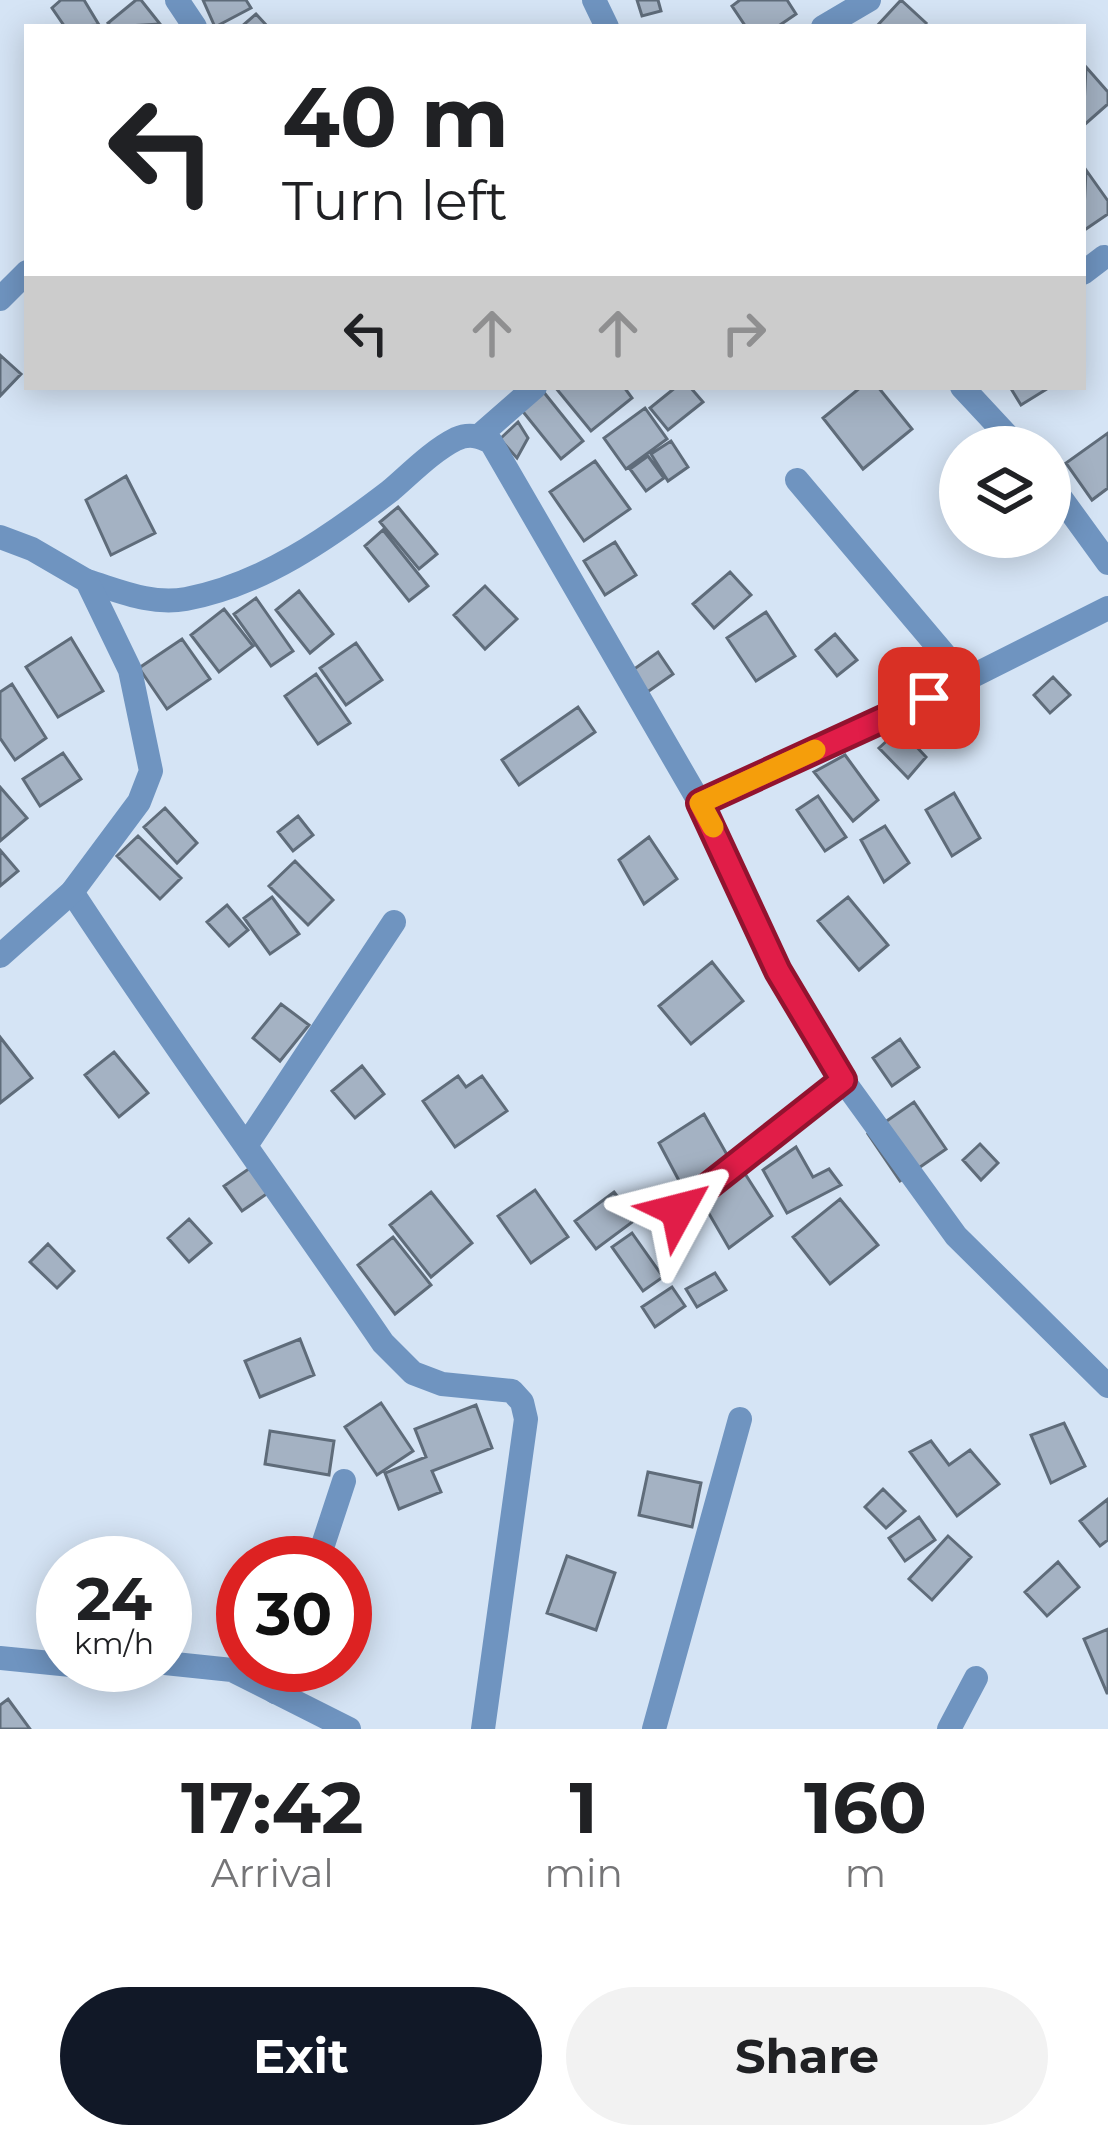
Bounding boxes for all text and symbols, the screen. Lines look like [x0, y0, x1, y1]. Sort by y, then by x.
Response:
text: 40 m [282, 66, 509, 168]
icon: left [84, 72, 240, 228]
text: Turn left [282, 168, 508, 234]
icon: left [333, 300, 399, 366]
icon: ahead [459, 300, 525, 366]
icon: ahead [585, 300, 651, 366]
icon: right [711, 300, 777, 366]
map controls [939, 426, 1071, 558]
button: layers [939, 426, 1071, 558]
pin [878, 647, 980, 749]
icon: arrive [896, 665, 962, 731]
position arrow [615, 1147, 741, 1273]
speed limit sign: 30 [216, 1536, 372, 1692]
text: 24 [76, 1562, 152, 1635]
text: km/h [74, 1625, 154, 1662]
text: 17:42 [181, 1763, 363, 1851]
text: 1 [570, 1763, 598, 1851]
text: 160 [804, 1763, 927, 1851]
text: Arrival [211, 1849, 334, 1897]
text: min [545, 1849, 623, 1897]
text: m [845, 1849, 886, 1897]
button: Exit [60, 1987, 542, 2125]
button: Share [566, 1987, 1048, 2125]

